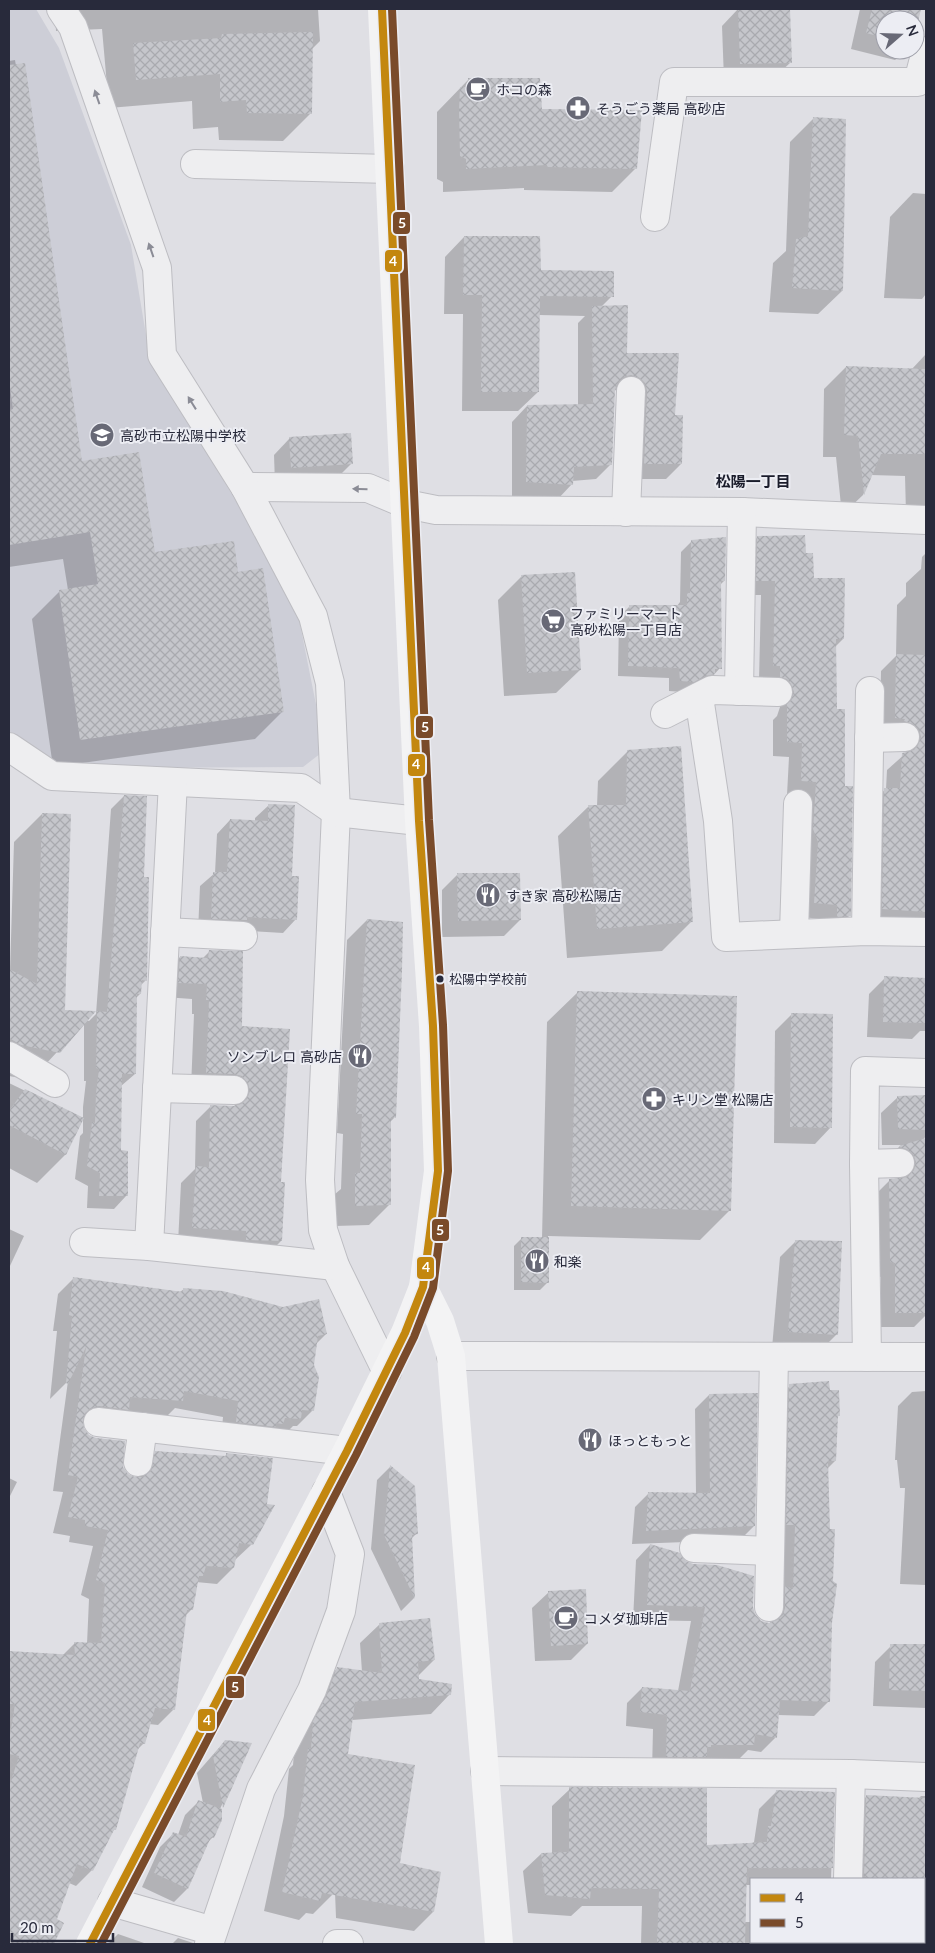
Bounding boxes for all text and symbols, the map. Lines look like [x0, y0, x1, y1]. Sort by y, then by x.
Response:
north arrow [875, 10, 925, 60]
text: N [903, 22, 923, 38]
cafe icon: ホコの森 [465, 76, 491, 102]
place label: ホコの森 [496, 81, 552, 98]
one-way arrow [93, 89, 100, 104]
pharmacy icon: そうごう薬局 高砂店 [565, 95, 591, 121]
place label: そうごう薬局 高砂店 [596, 100, 726, 117]
line badge: 5 [392, 211, 411, 235]
text: 5 [398, 214, 406, 231]
one-way arrow [147, 242, 155, 257]
line badge: 4 [384, 249, 403, 273]
text: 4 [389, 252, 397, 269]
one-way arrow [187, 396, 196, 409]
school or university icon: 高砂市立松陽中学校 [89, 422, 115, 448]
place label: 高砂市立松陽中学校 [120, 427, 246, 444]
district label: 松陽一丁目 [715, 472, 791, 490]
one-way arrow [352, 484, 368, 492]
place label: ファミリーマート 高砂松陽一丁目店 [570, 605, 682, 638]
supermarket icon: ファミリーマート 高砂松陽一丁目店 [540, 608, 566, 634]
line badge: 5 [415, 715, 434, 739]
text: 5 [421, 718, 429, 735]
line badge: 4 [407, 753, 426, 777]
text: 4 [412, 755, 420, 772]
restaurant icon: すき家 高砂松陽店 [475, 882, 501, 908]
place label: すき家 高砂松陽店 [506, 887, 622, 904]
place label: 松陽中学校前 [449, 971, 527, 987]
marker: 松陽中学校前 [435, 974, 445, 984]
restaurant icon: ソンブレロ 高砂店 [347, 1043, 373, 1069]
place label: ソンブレロ 高砂店 [227, 1048, 342, 1065]
pharmacy icon: キリン堂 松陽店 [641, 1086, 667, 1112]
place label: キリン堂 松陽店 [672, 1091, 774, 1108]
line badge: 5 [431, 1218, 450, 1242]
text: 5 [436, 1221, 444, 1238]
restaurant icon: 和楽 [524, 1248, 550, 1274]
place label: 和楽 [554, 1253, 582, 1270]
line badge: 4 [416, 1256, 435, 1280]
text: 4 [422, 1258, 430, 1275]
restaurant icon: ほっともっと [577, 1427, 603, 1453]
place label: ほっともっと [608, 1432, 692, 1449]
cafe icon: コメダ珈琲店 [553, 1605, 579, 1631]
place label: コメダ珈琲店 [584, 1610, 668, 1627]
line badge: 5 [225, 1675, 245, 1699]
text: 5 [231, 1678, 239, 1695]
line badge: 4 [197, 1708, 216, 1732]
text: 4 [203, 1711, 211, 1728]
legend [750, 1878, 925, 1943]
text: 4 [795, 1888, 804, 1906]
scale bar [12, 1910, 114, 1942]
text: 5 [795, 1913, 804, 1931]
text: 20 m [20, 1918, 54, 1936]

